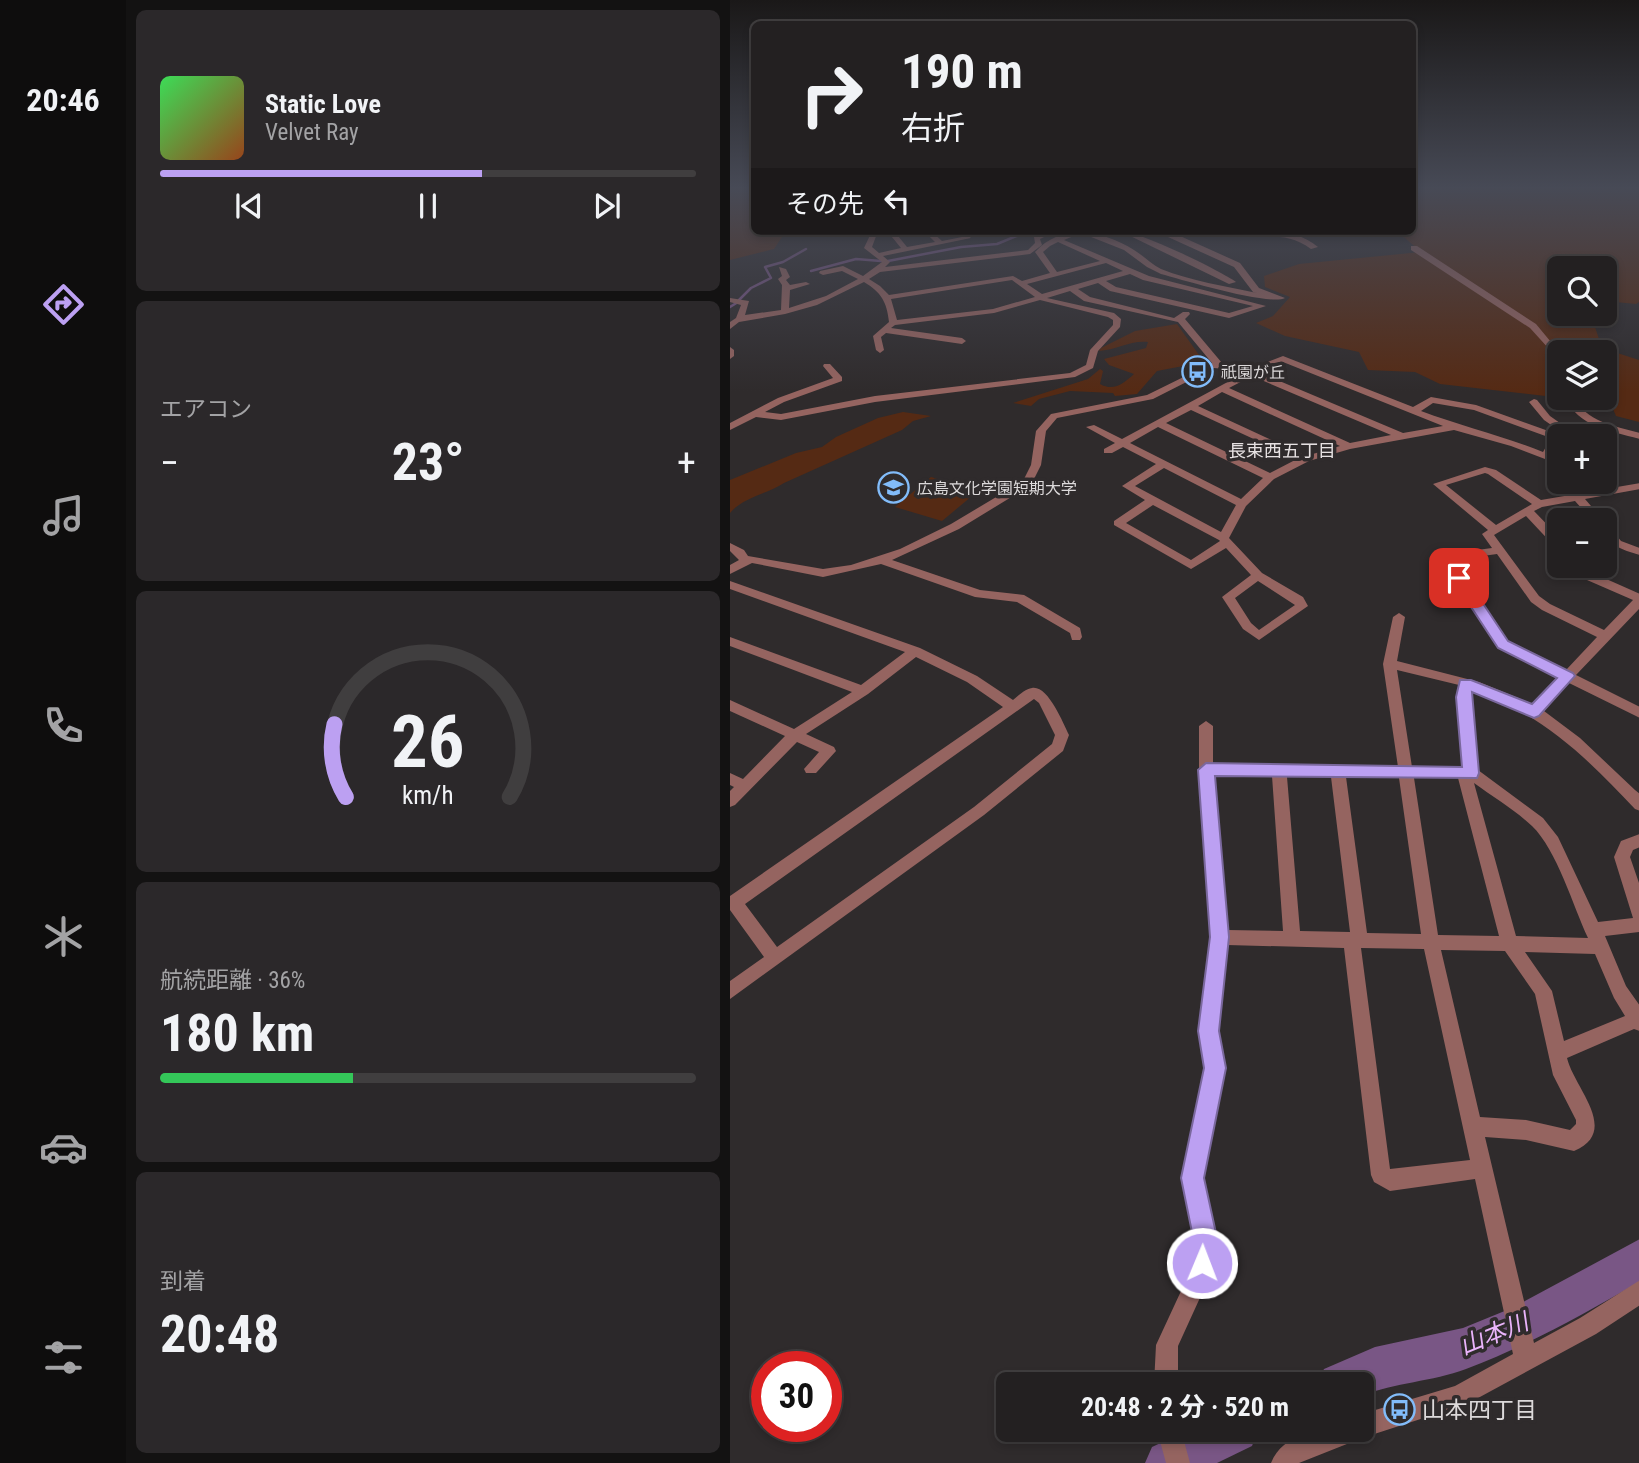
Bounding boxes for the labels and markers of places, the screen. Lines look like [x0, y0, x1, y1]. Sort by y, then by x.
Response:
bus stop icon: 祇園が丘 [1181, 355, 1215, 389]
place label: 祇園が丘 [1221, 363, 1285, 382]
school or university icon: 広島文化学園短期大学 [877, 471, 911, 505]
place label: 広島文化学園短期大学 [917, 479, 1077, 498]
pin [1429, 548, 1489, 608]
bus stop icon: 山本四丁目 [1382, 1393, 1416, 1427]
place label: 山本四丁目 [1422, 1397, 1537, 1424]

